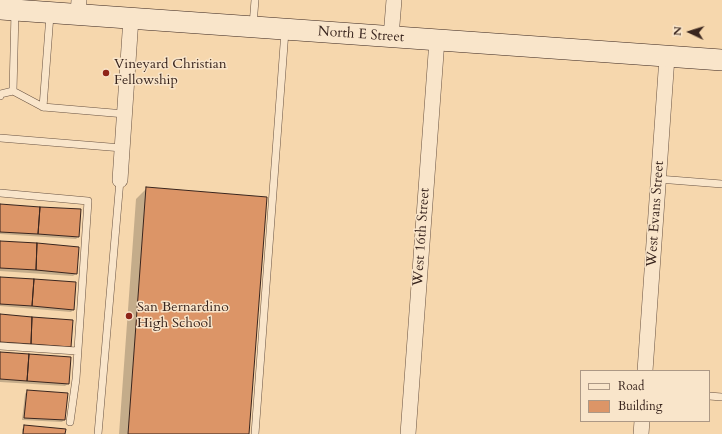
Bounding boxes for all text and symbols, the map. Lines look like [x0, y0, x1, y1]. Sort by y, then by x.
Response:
north arrow [670, 12, 710, 52]
street label: North E Street [317, 24, 405, 46]
text: N [670, 26, 685, 36]
place label: Vineyard Christian Fellowship [114, 57, 227, 90]
marker: Vineyard Christian Fellowship [101, 68, 111, 78]
street label: West Evans Street [644, 160, 668, 268]
street label: West 16th Street [410, 187, 434, 287]
place label: San Bernardino High School [137, 300, 229, 332]
marker: San Bernardino High School [124, 311, 134, 321]
legend [580, 370, 710, 422]
text: Road [618, 378, 644, 394]
text: Building [618, 398, 662, 414]

